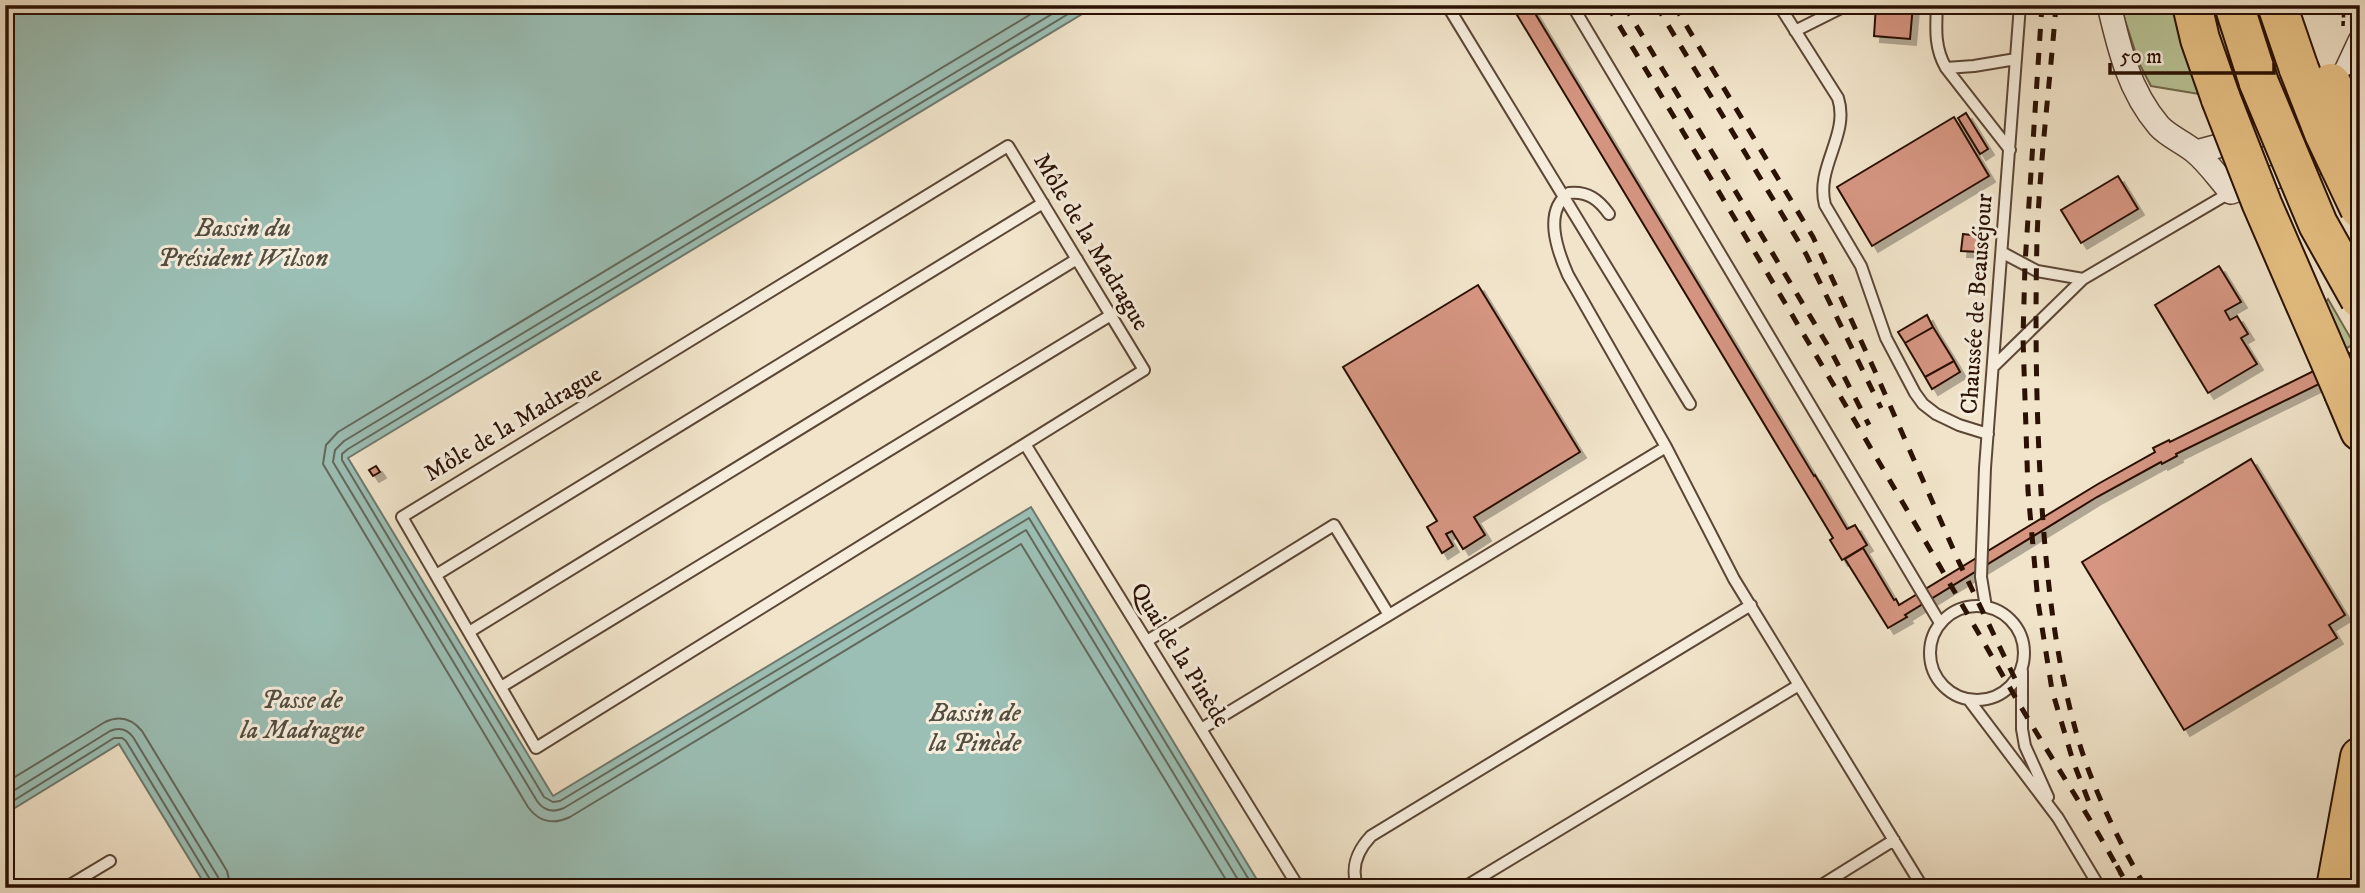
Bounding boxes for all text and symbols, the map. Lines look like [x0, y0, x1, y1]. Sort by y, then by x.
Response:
scale bar [2110, 32, 2274, 76]
text: 50 m [2120, 44, 2162, 70]
street label: Môle de la Madrague [1026, 148, 1156, 336]
street label: Chaussée de Beauséjour [1954, 193, 2000, 415]
water label: Bassin du Président Wilson [158, 212, 328, 275]
street label: Môle de la Madrague [419, 359, 607, 489]
street label: Quai de la Pinède [1124, 577, 1236, 733]
water label: Passe de la Madrague [239, 684, 365, 747]
water label: Bassin de la Pinède [928, 697, 1022, 760]

